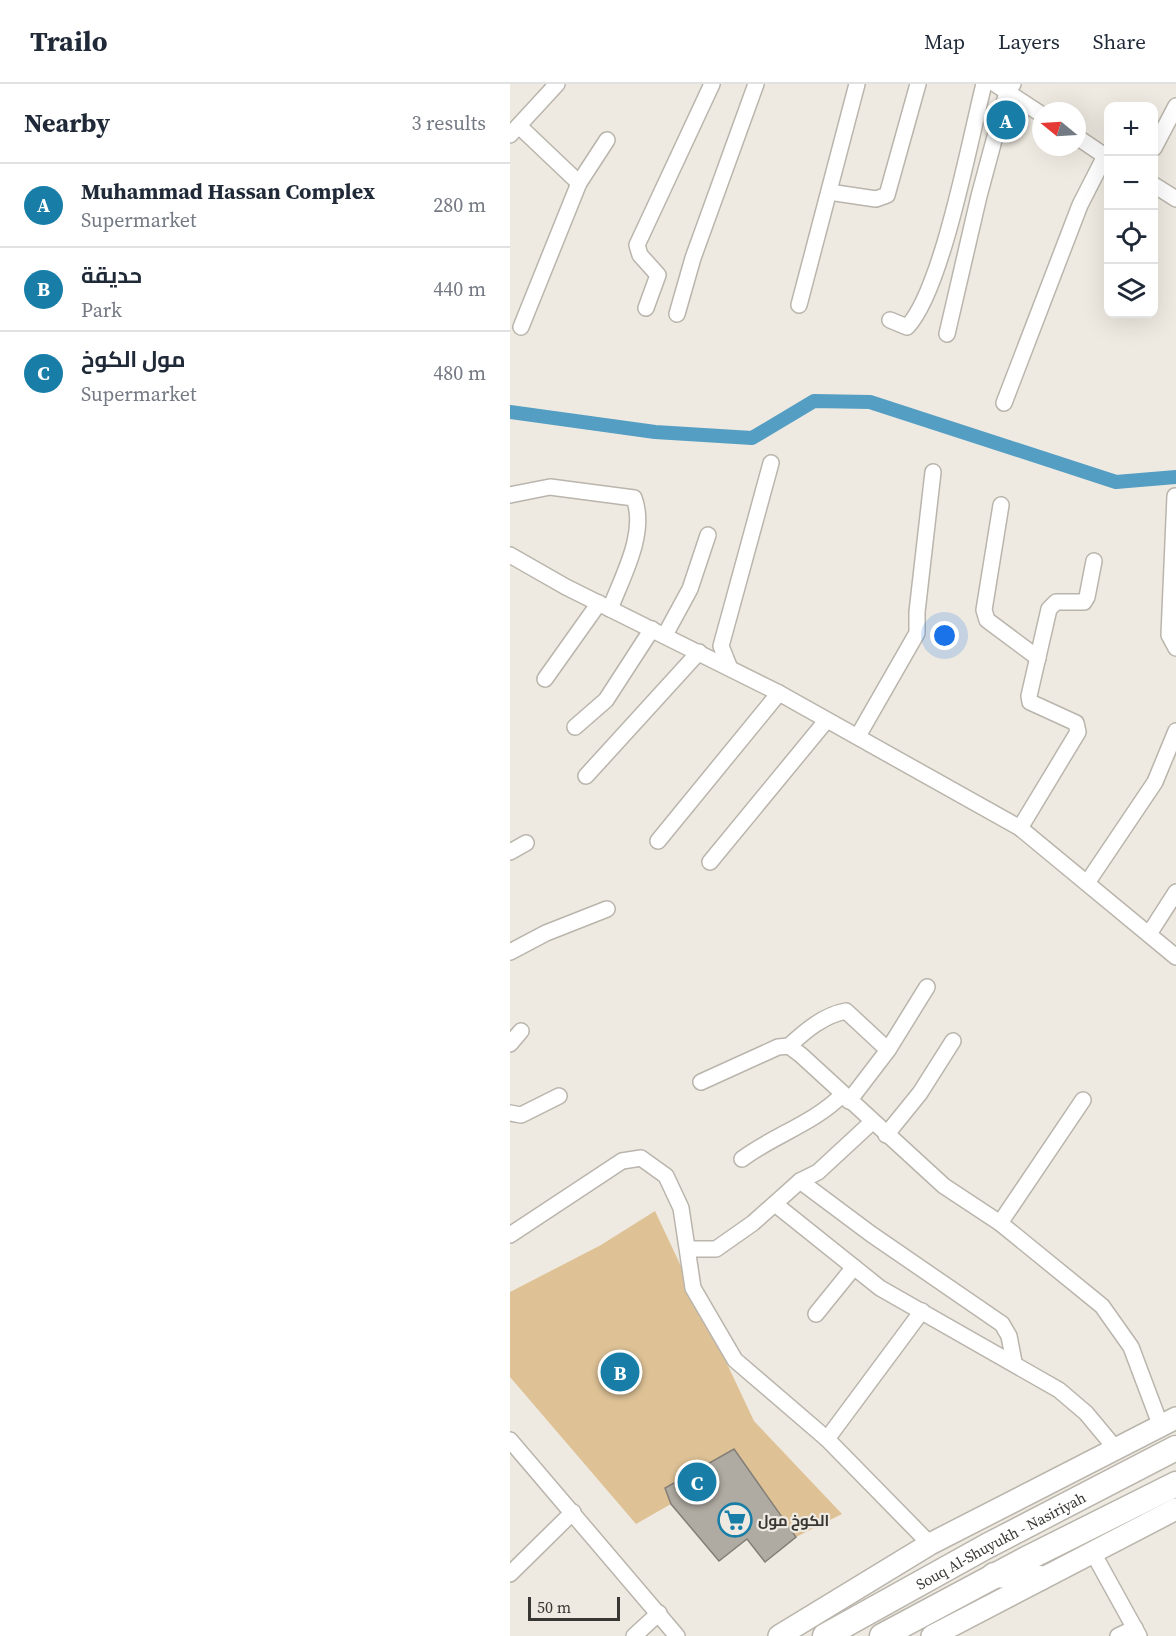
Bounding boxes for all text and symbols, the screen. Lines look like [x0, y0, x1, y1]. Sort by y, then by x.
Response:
text: Trailo [30, 22, 108, 60]
text: Map [924, 27, 965, 56]
text: Layers [998, 27, 1060, 56]
text: Share [1093, 27, 1146, 56]
pin: A [986, 98, 1026, 142]
north arrow [1032, 102, 1086, 156]
map controls [1104, 102, 1158, 318]
button: + [1104, 102, 1158, 156]
text: Nearby [24, 105, 110, 141]
text: 3 results [411, 109, 486, 137]
button: − [1104, 156, 1158, 210]
text: Muhammad Hassan Complex [81, 176, 375, 206]
text: A [37, 191, 50, 219]
text: 280 m [433, 191, 486, 219]
text: Supermarket [81, 206, 196, 234]
button: locate [1104, 210, 1158, 264]
text: حديقة [81, 260, 142, 290]
button: layers [1104, 264, 1158, 318]
text: B [37, 275, 50, 303]
text: 440 m [433, 275, 486, 303]
text: Park [81, 296, 122, 324]
text: مول الكوخ [81, 344, 186, 374]
text: C [37, 359, 50, 387]
text: 480 m [433, 359, 486, 387]
text: Supermarket [81, 380, 196, 408]
your location [930, 621, 959, 650]
pin: B [600, 1350, 640, 1394]
pin: C [678, 1460, 717, 1504]
street label: Souq Al-Shuyukh - Nasiriyah [912, 1486, 1089, 1594]
supermarket icon: الكوخ مول [717, 1502, 753, 1538]
place label: الكوخ مول [758, 1510, 829, 1531]
scale bar [528, 1594, 620, 1622]
text: 50 m [537, 1596, 571, 1618]

